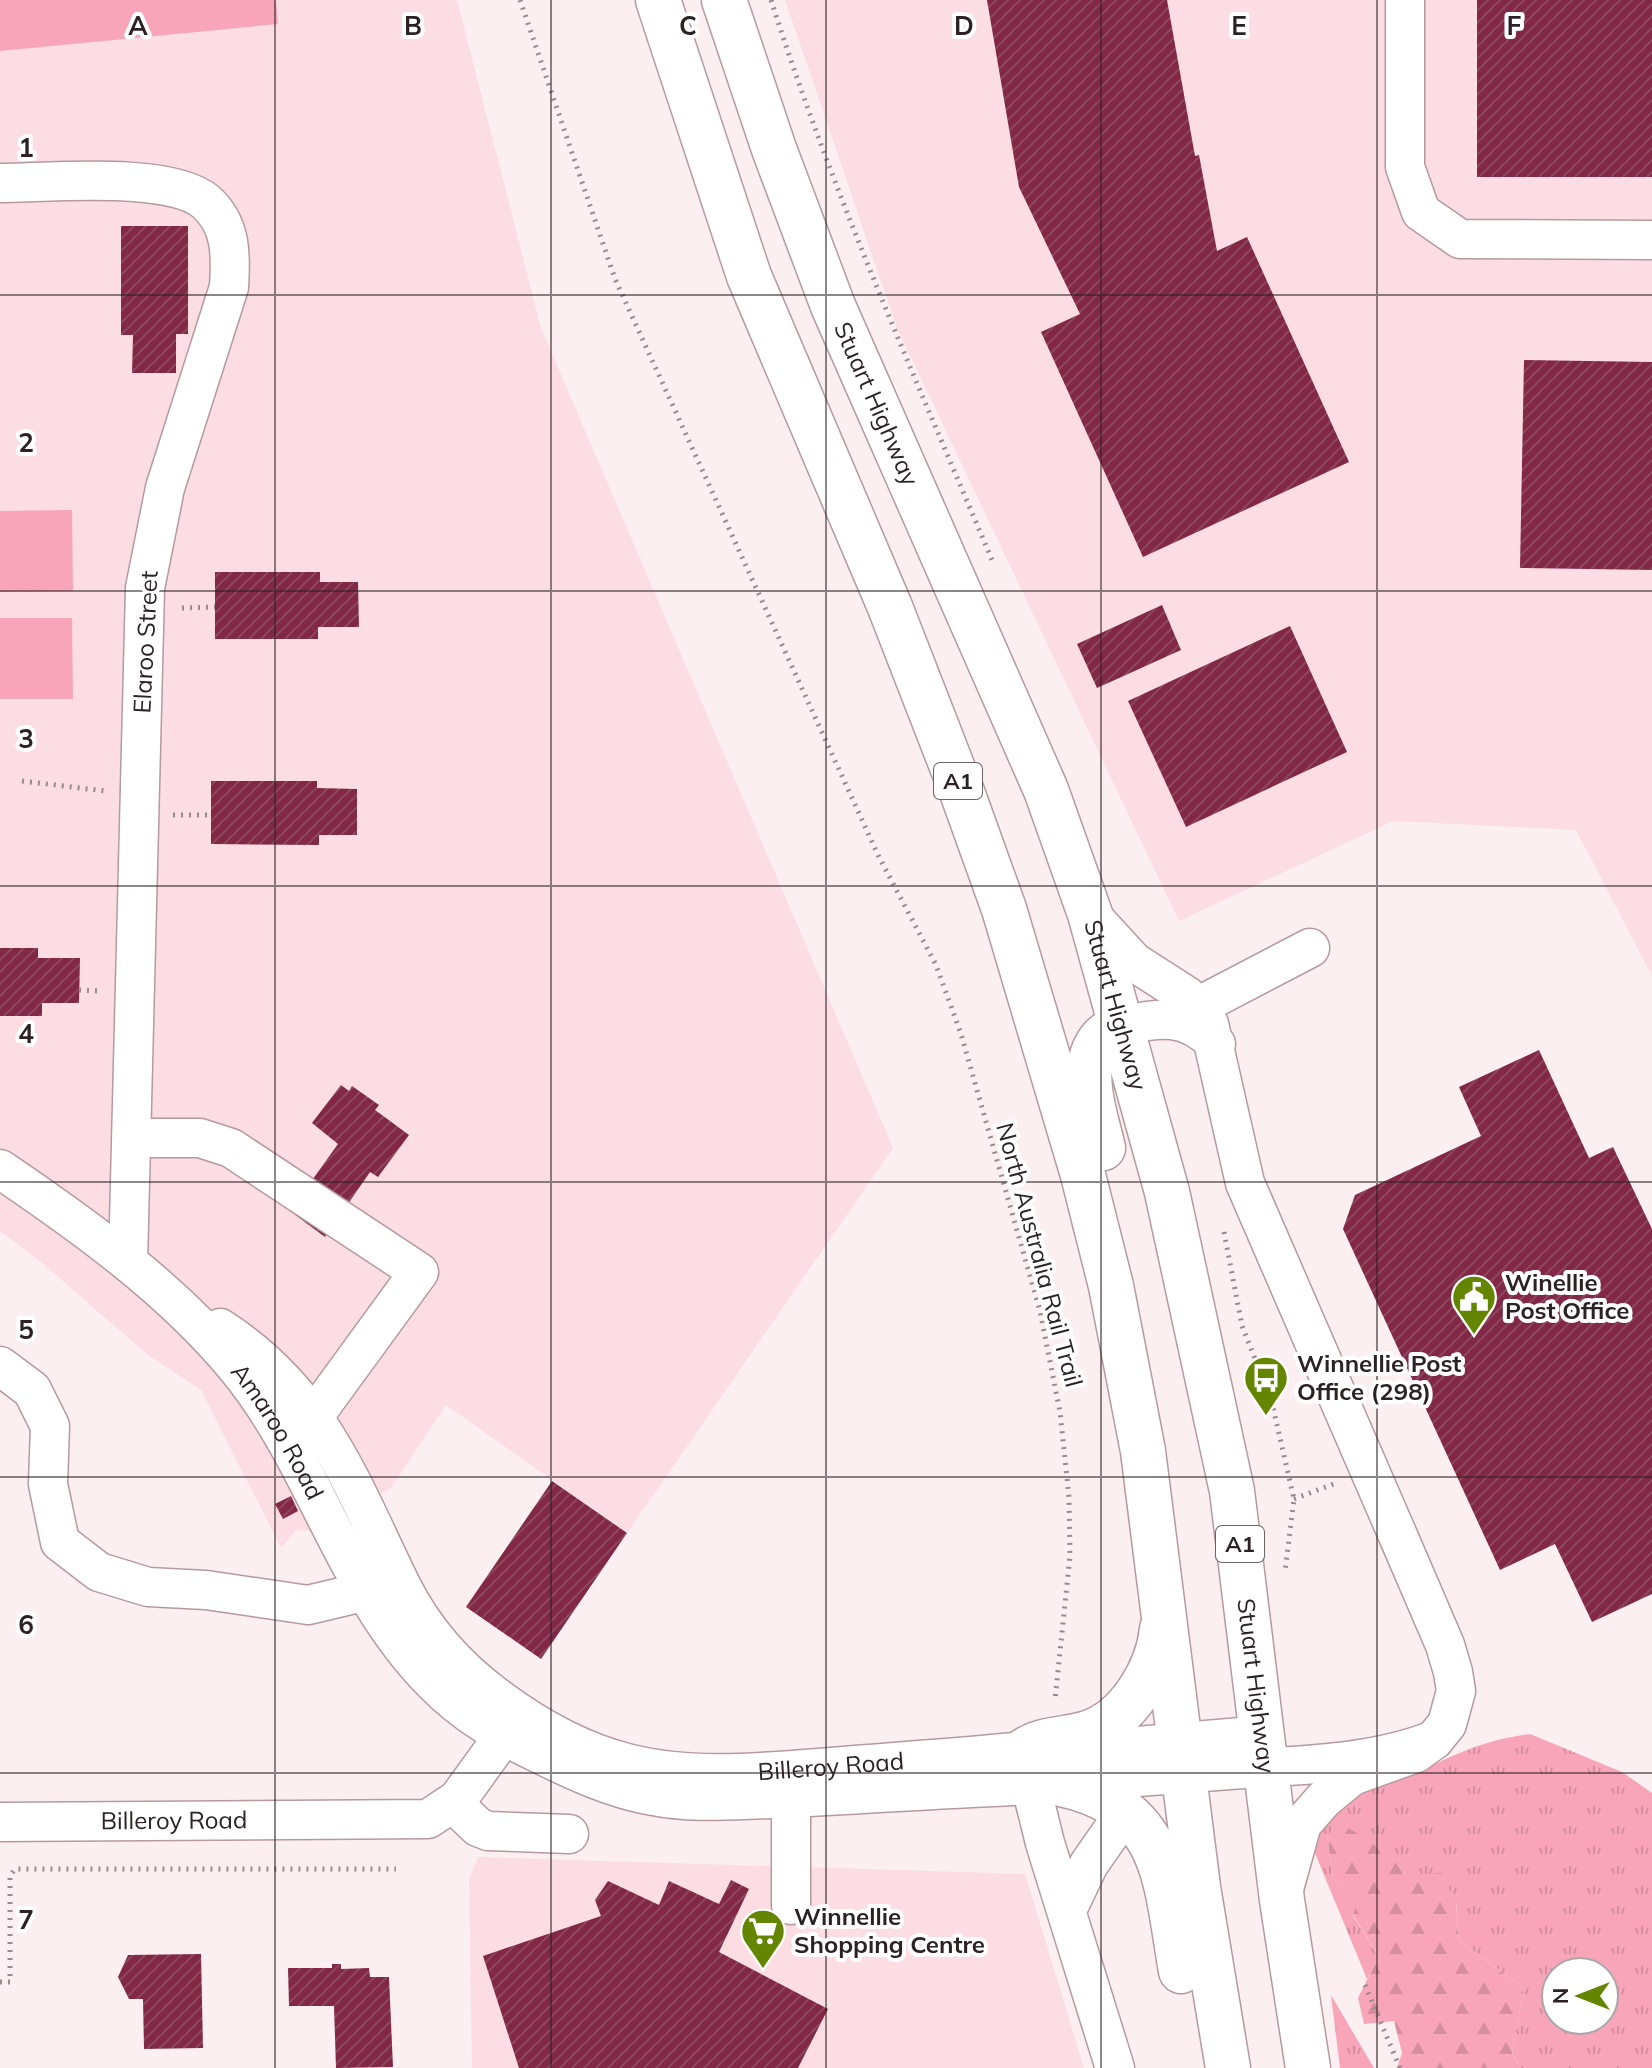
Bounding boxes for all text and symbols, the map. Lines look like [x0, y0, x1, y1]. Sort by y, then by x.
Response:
text: A [128, 9, 148, 42]
text: B [404, 9, 422, 42]
text: C [679, 9, 697, 42]
text: D [954, 9, 974, 42]
text: E [1231, 9, 1247, 42]
text: F [1507, 9, 1522, 42]
text: 1 [18, 131, 34, 164]
street label: Stuart Highway [828, 317, 926, 490]
text: 2 [18, 426, 34, 459]
street label: Elaroo Street [126, 570, 164, 714]
text: 3 [18, 722, 34, 755]
road number: A1 [934, 763, 982, 799]
street label: Stuart Highway [1078, 916, 1154, 1094]
text: 4 [18, 1017, 34, 1050]
street label: North Australia Rail Trail [990, 1119, 1090, 1390]
place label: Winellie Post Office [1505, 1267, 1629, 1325]
public building icon: Winellie Post Office [1450, 1273, 1498, 1336]
text: 5 [18, 1313, 34, 1346]
place label: Winnellie Post Office (298) [1297, 1348, 1461, 1406]
bus stop icon: Winnellie Post Office (298) [1242, 1354, 1290, 1417]
street label: Amaroo Road [225, 1357, 331, 1504]
road number: A1 [1216, 1526, 1264, 1562]
street label: Stuart Highway [1231, 1597, 1282, 1775]
text: 6 [18, 1608, 34, 1641]
street label: Billeroy Road [757, 1745, 905, 1786]
street label: Billeroy Road [101, 1804, 247, 1835]
place label: Winnellie Shopping Centre [794, 1901, 985, 1959]
text: 7 [18, 1903, 34, 1936]
supermarket icon: Winnellie Shopping Centre [739, 1907, 787, 1970]
north arrow [1540, 1956, 1620, 2036]
text: N [1546, 1988, 1574, 2004]

